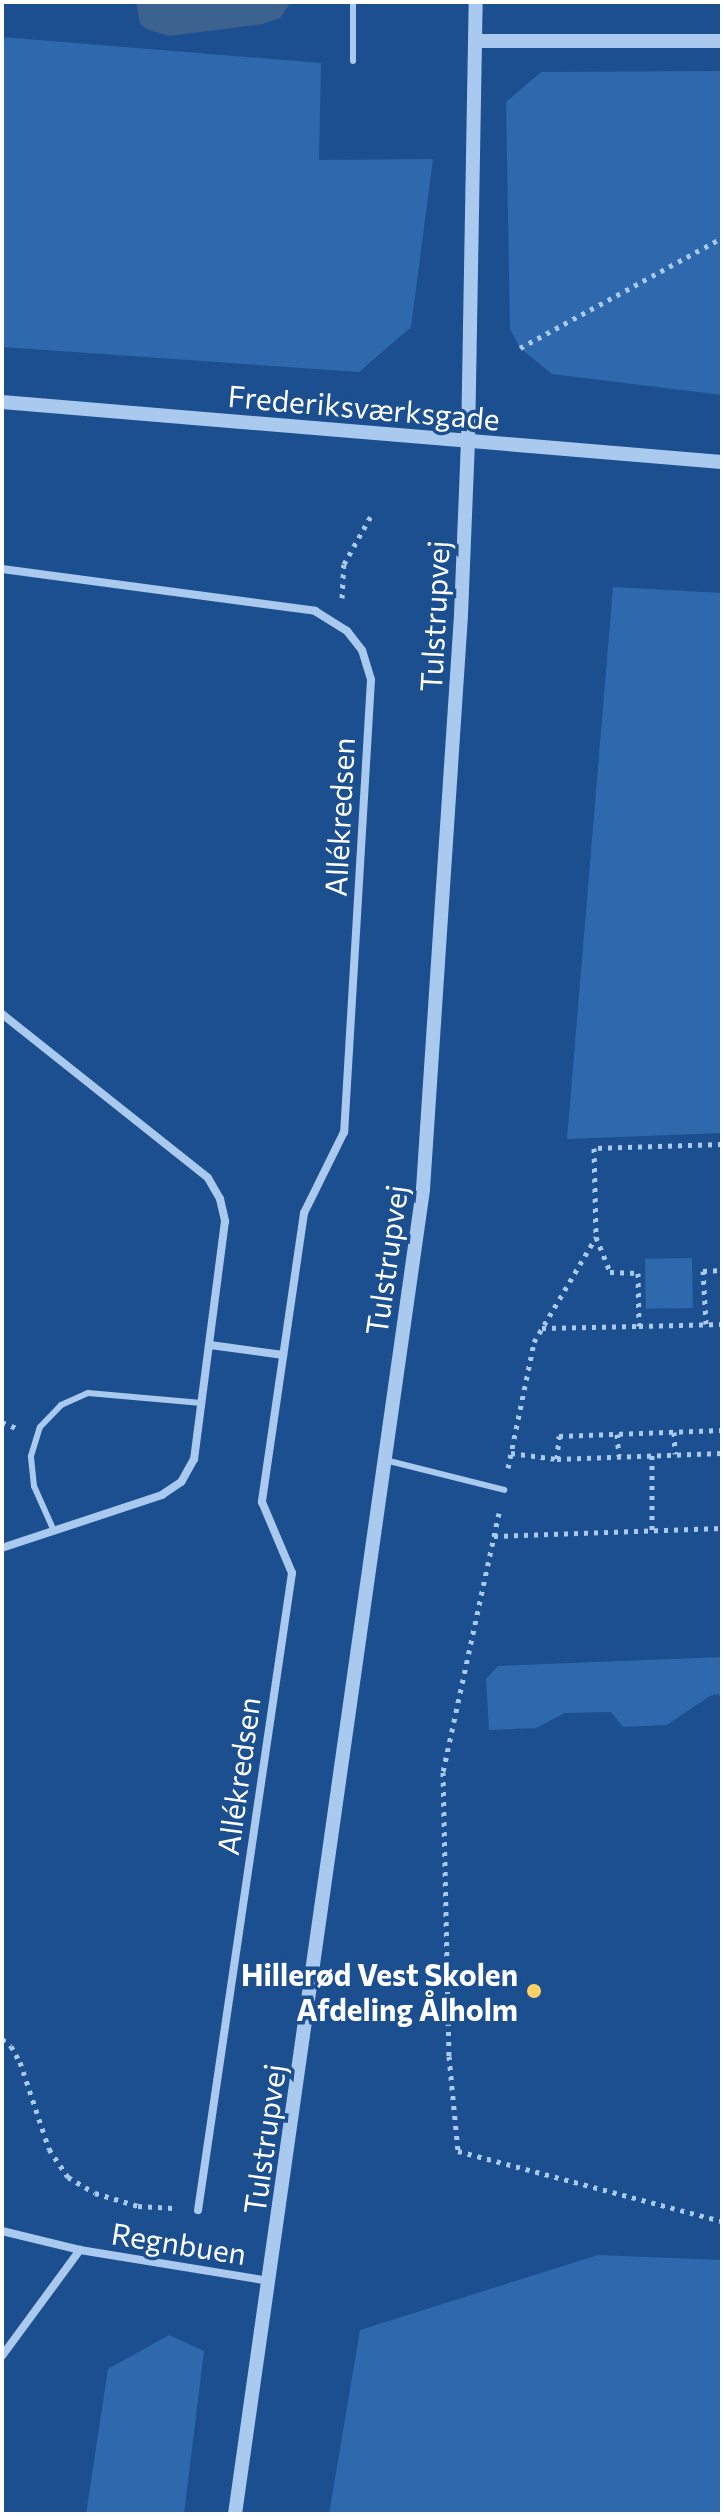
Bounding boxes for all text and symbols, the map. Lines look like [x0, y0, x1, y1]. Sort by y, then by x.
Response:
street label: Frederiksværksgade [227, 377, 501, 437]
street label: Tulstrupvej [412, 539, 456, 693]
street label: Allékredsen [317, 737, 361, 897]
street label: Tulstrupvej [358, 1183, 414, 1337]
street label: Allékredsen [209, 1695, 267, 1857]
place label: Hillerød Vest Skolen Afdeling Ålholm [241, 1956, 518, 2026]
marker: Hillerød Vest Skolen Afdeling Ålholm [525, 1982, 543, 2000]
street label: Tulstrupvej [236, 2062, 292, 2216]
street label: Regnbuen [109, 2215, 249, 2271]

